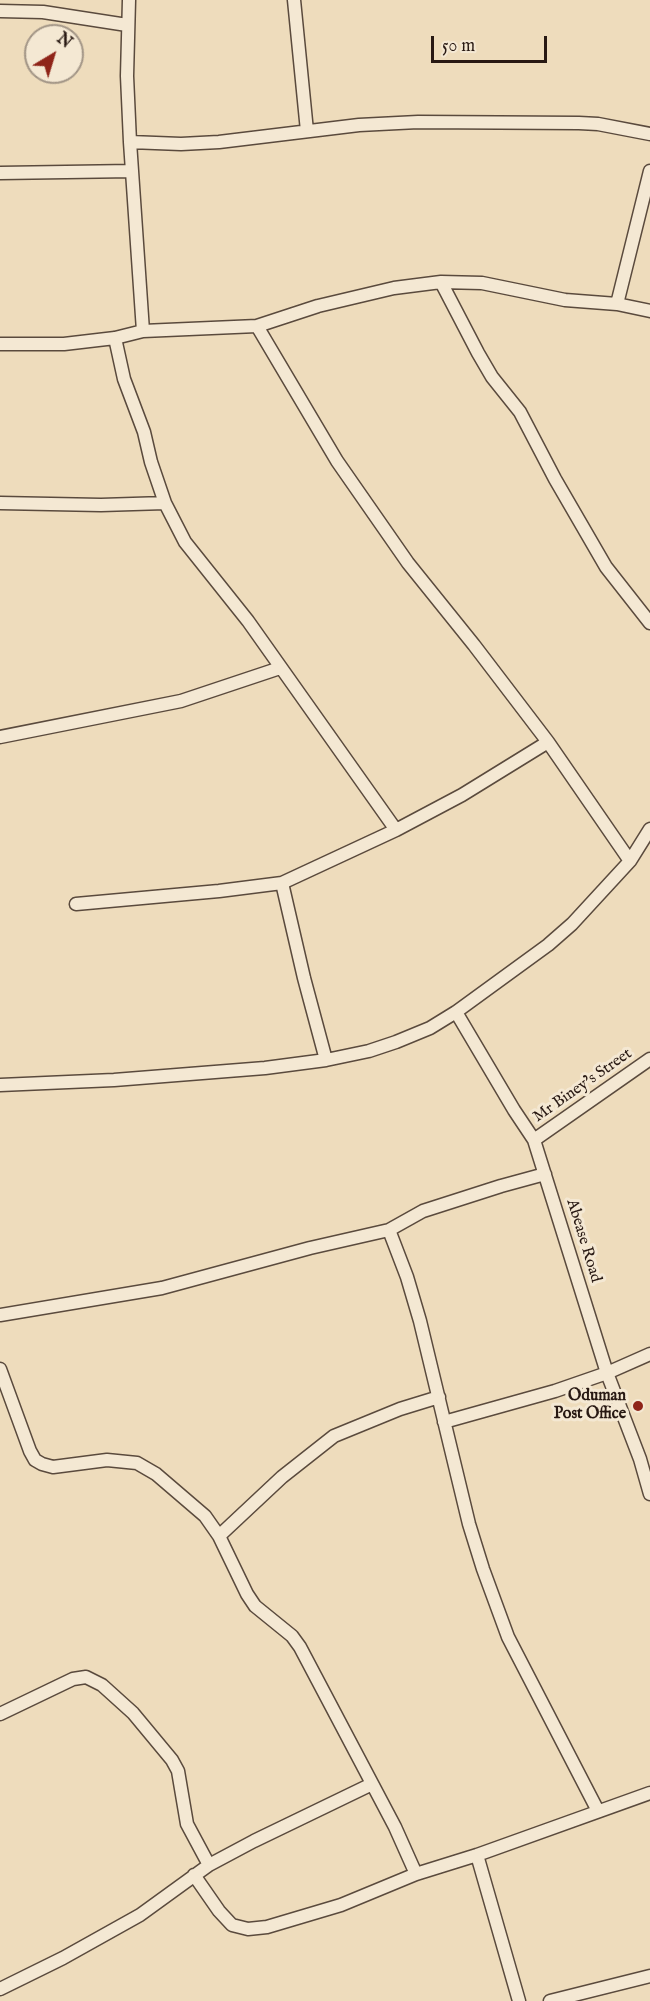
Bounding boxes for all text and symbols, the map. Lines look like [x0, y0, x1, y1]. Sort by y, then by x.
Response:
north arrow [24, 24, 84, 84]
scale bar [434, 24, 550, 62]
text: N [52, 29, 75, 54]
text: 50 m [442, 35, 475, 58]
street label: Mr Biney’s Street [530, 1045, 636, 1127]
street label: Abease Road [561, 1197, 605, 1285]
place label: Oduman Post Office [554, 1387, 626, 1425]
marker: Oduman Post Office [631, 1399, 645, 1413]

